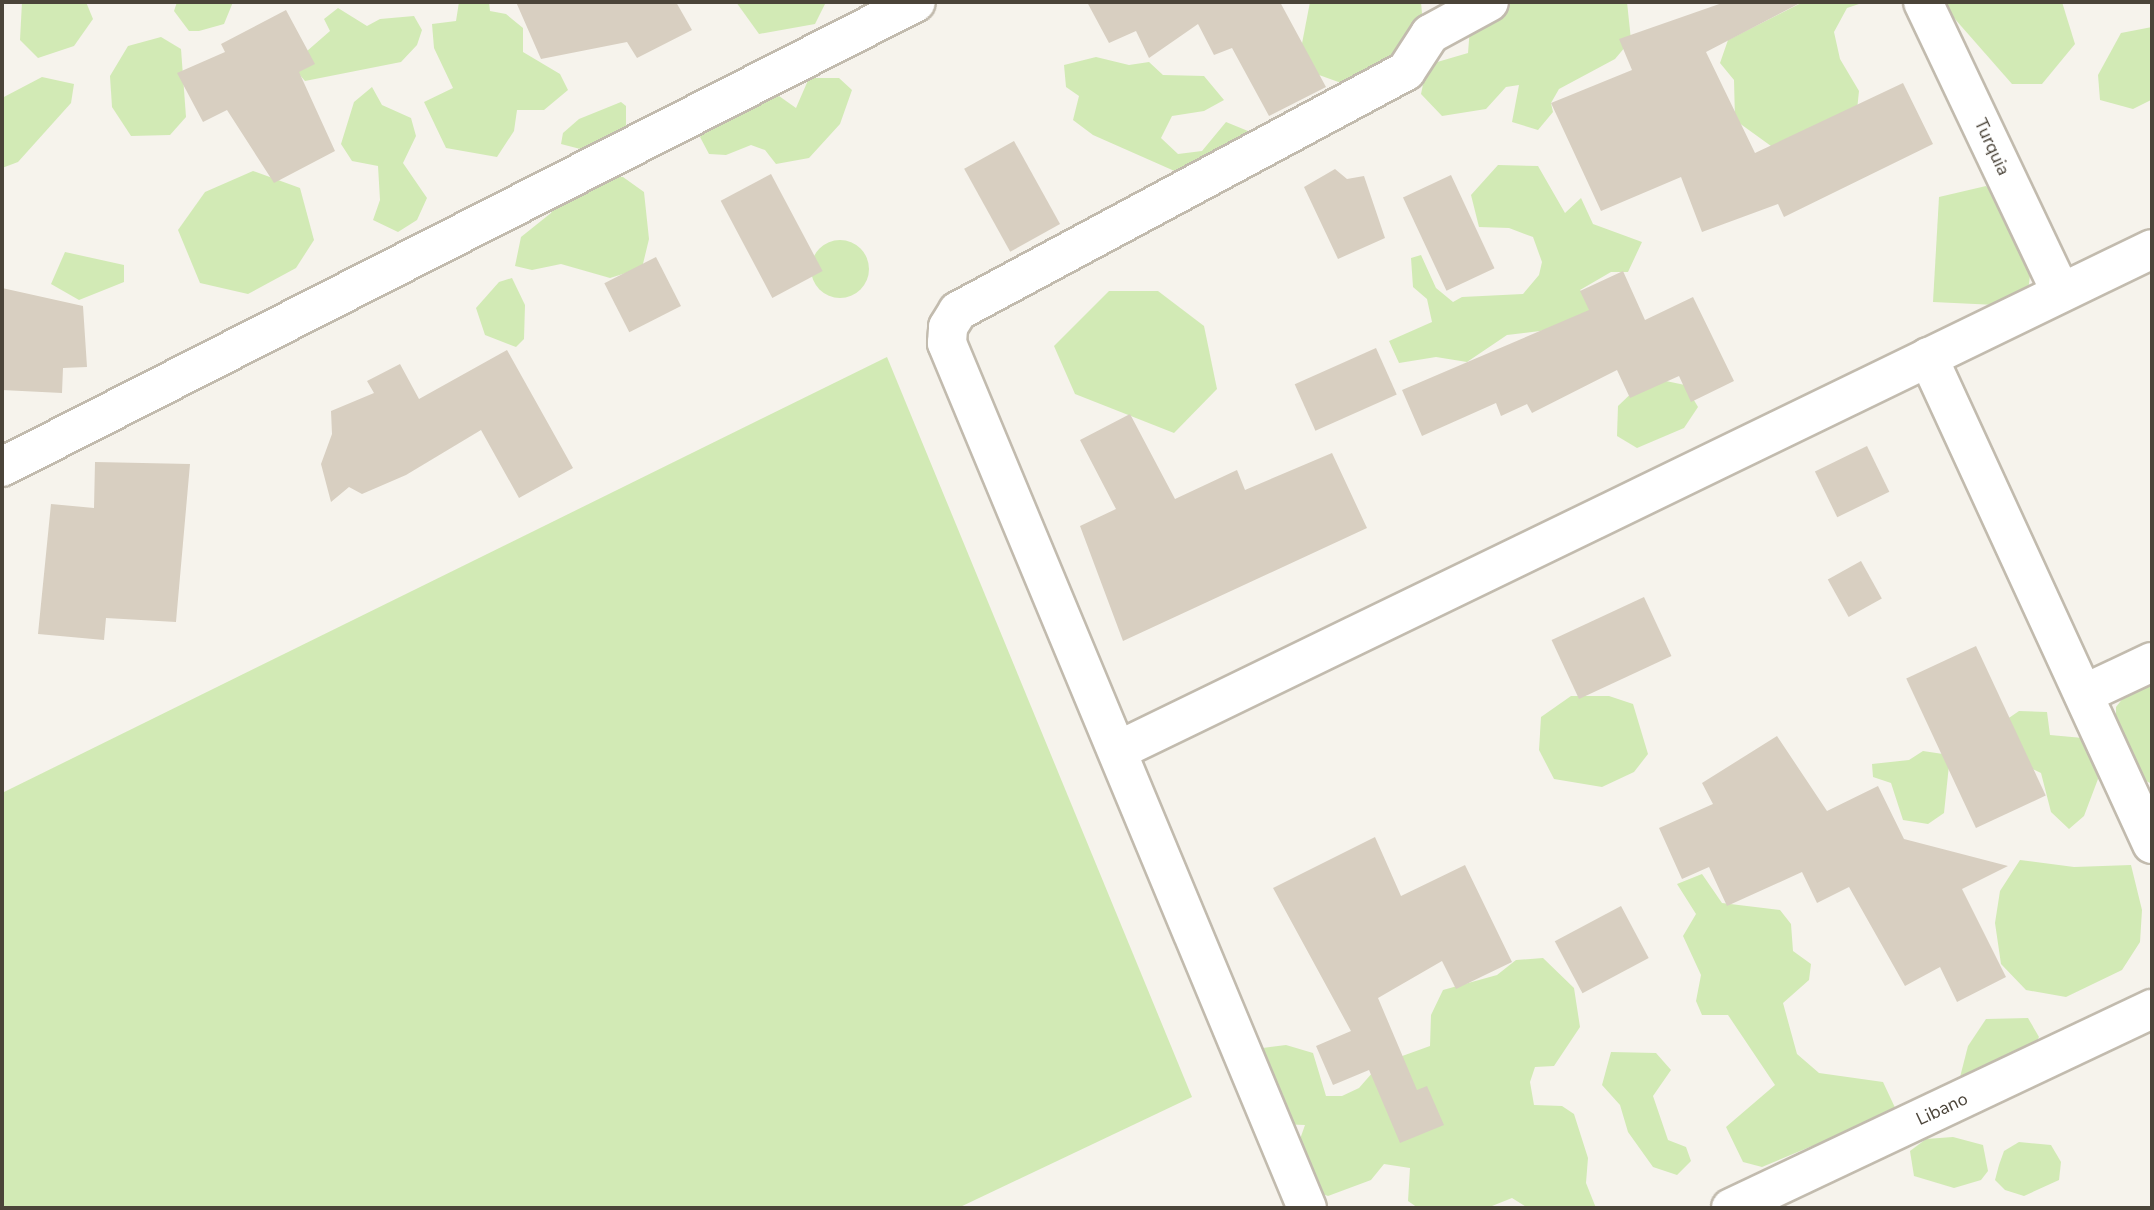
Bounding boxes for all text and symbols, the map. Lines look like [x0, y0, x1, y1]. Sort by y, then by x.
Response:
street label: Turquia [1969, 115, 2015, 179]
street label: Libano [1913, 1088, 1971, 1130]

